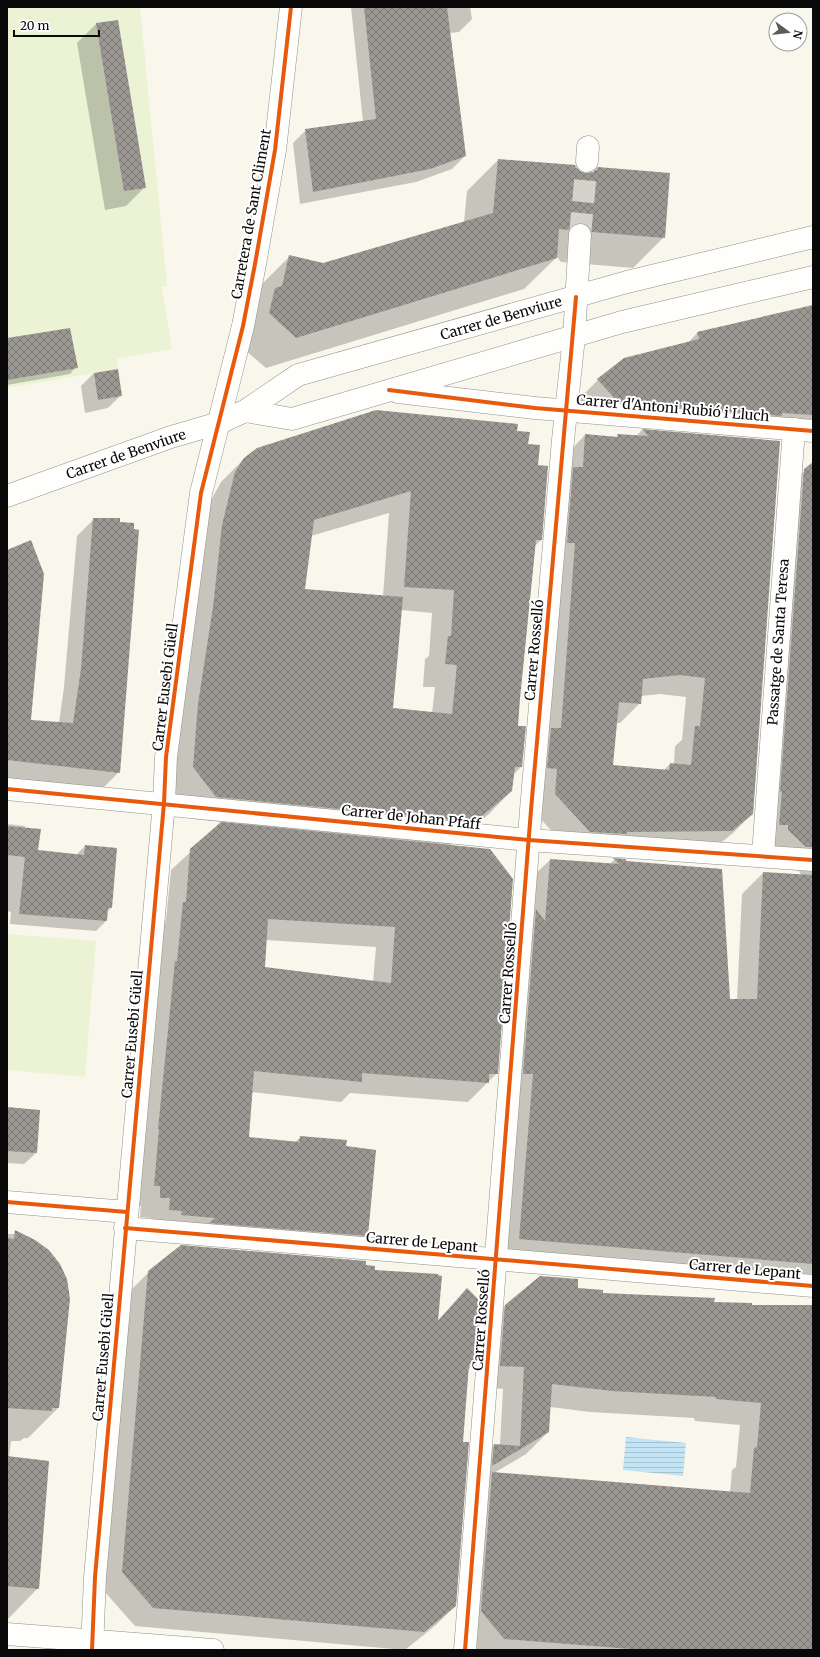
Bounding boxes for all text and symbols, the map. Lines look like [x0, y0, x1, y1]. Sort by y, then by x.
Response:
scale bar [14, 12, 99, 38]
north arrow [768, 12, 808, 52]
text: 20 m [20, 18, 49, 33]
text: N [790, 29, 806, 41]
street label: Carretera de Sant Climent [227, 127, 275, 301]
street label: Carrer de Benviure [438, 292, 564, 344]
street label: Carrer d'Antoni Rubió i Lluch [576, 391, 770, 425]
street label: Carrer de Benviure [64, 425, 188, 483]
street label: Passatge de Santa Teresa [763, 557, 793, 726]
street label: Carrer Rosselló [521, 599, 547, 701]
street label: Carrer Eusebi Güell [148, 621, 182, 752]
street label: Carrer de Johan Pfaff [340, 801, 482, 833]
street label: Carrer Rosselló [495, 922, 521, 1024]
street label: Carrer Eusebi Güell [117, 968, 147, 1099]
street label: Carrer de Lepant [365, 1228, 479, 1256]
street label: Carrer de Lepant [688, 1255, 802, 1283]
street label: Carrer Rosselló [468, 1269, 494, 1371]
street label: Carrer Eusebi Güell [88, 1291, 118, 1422]

